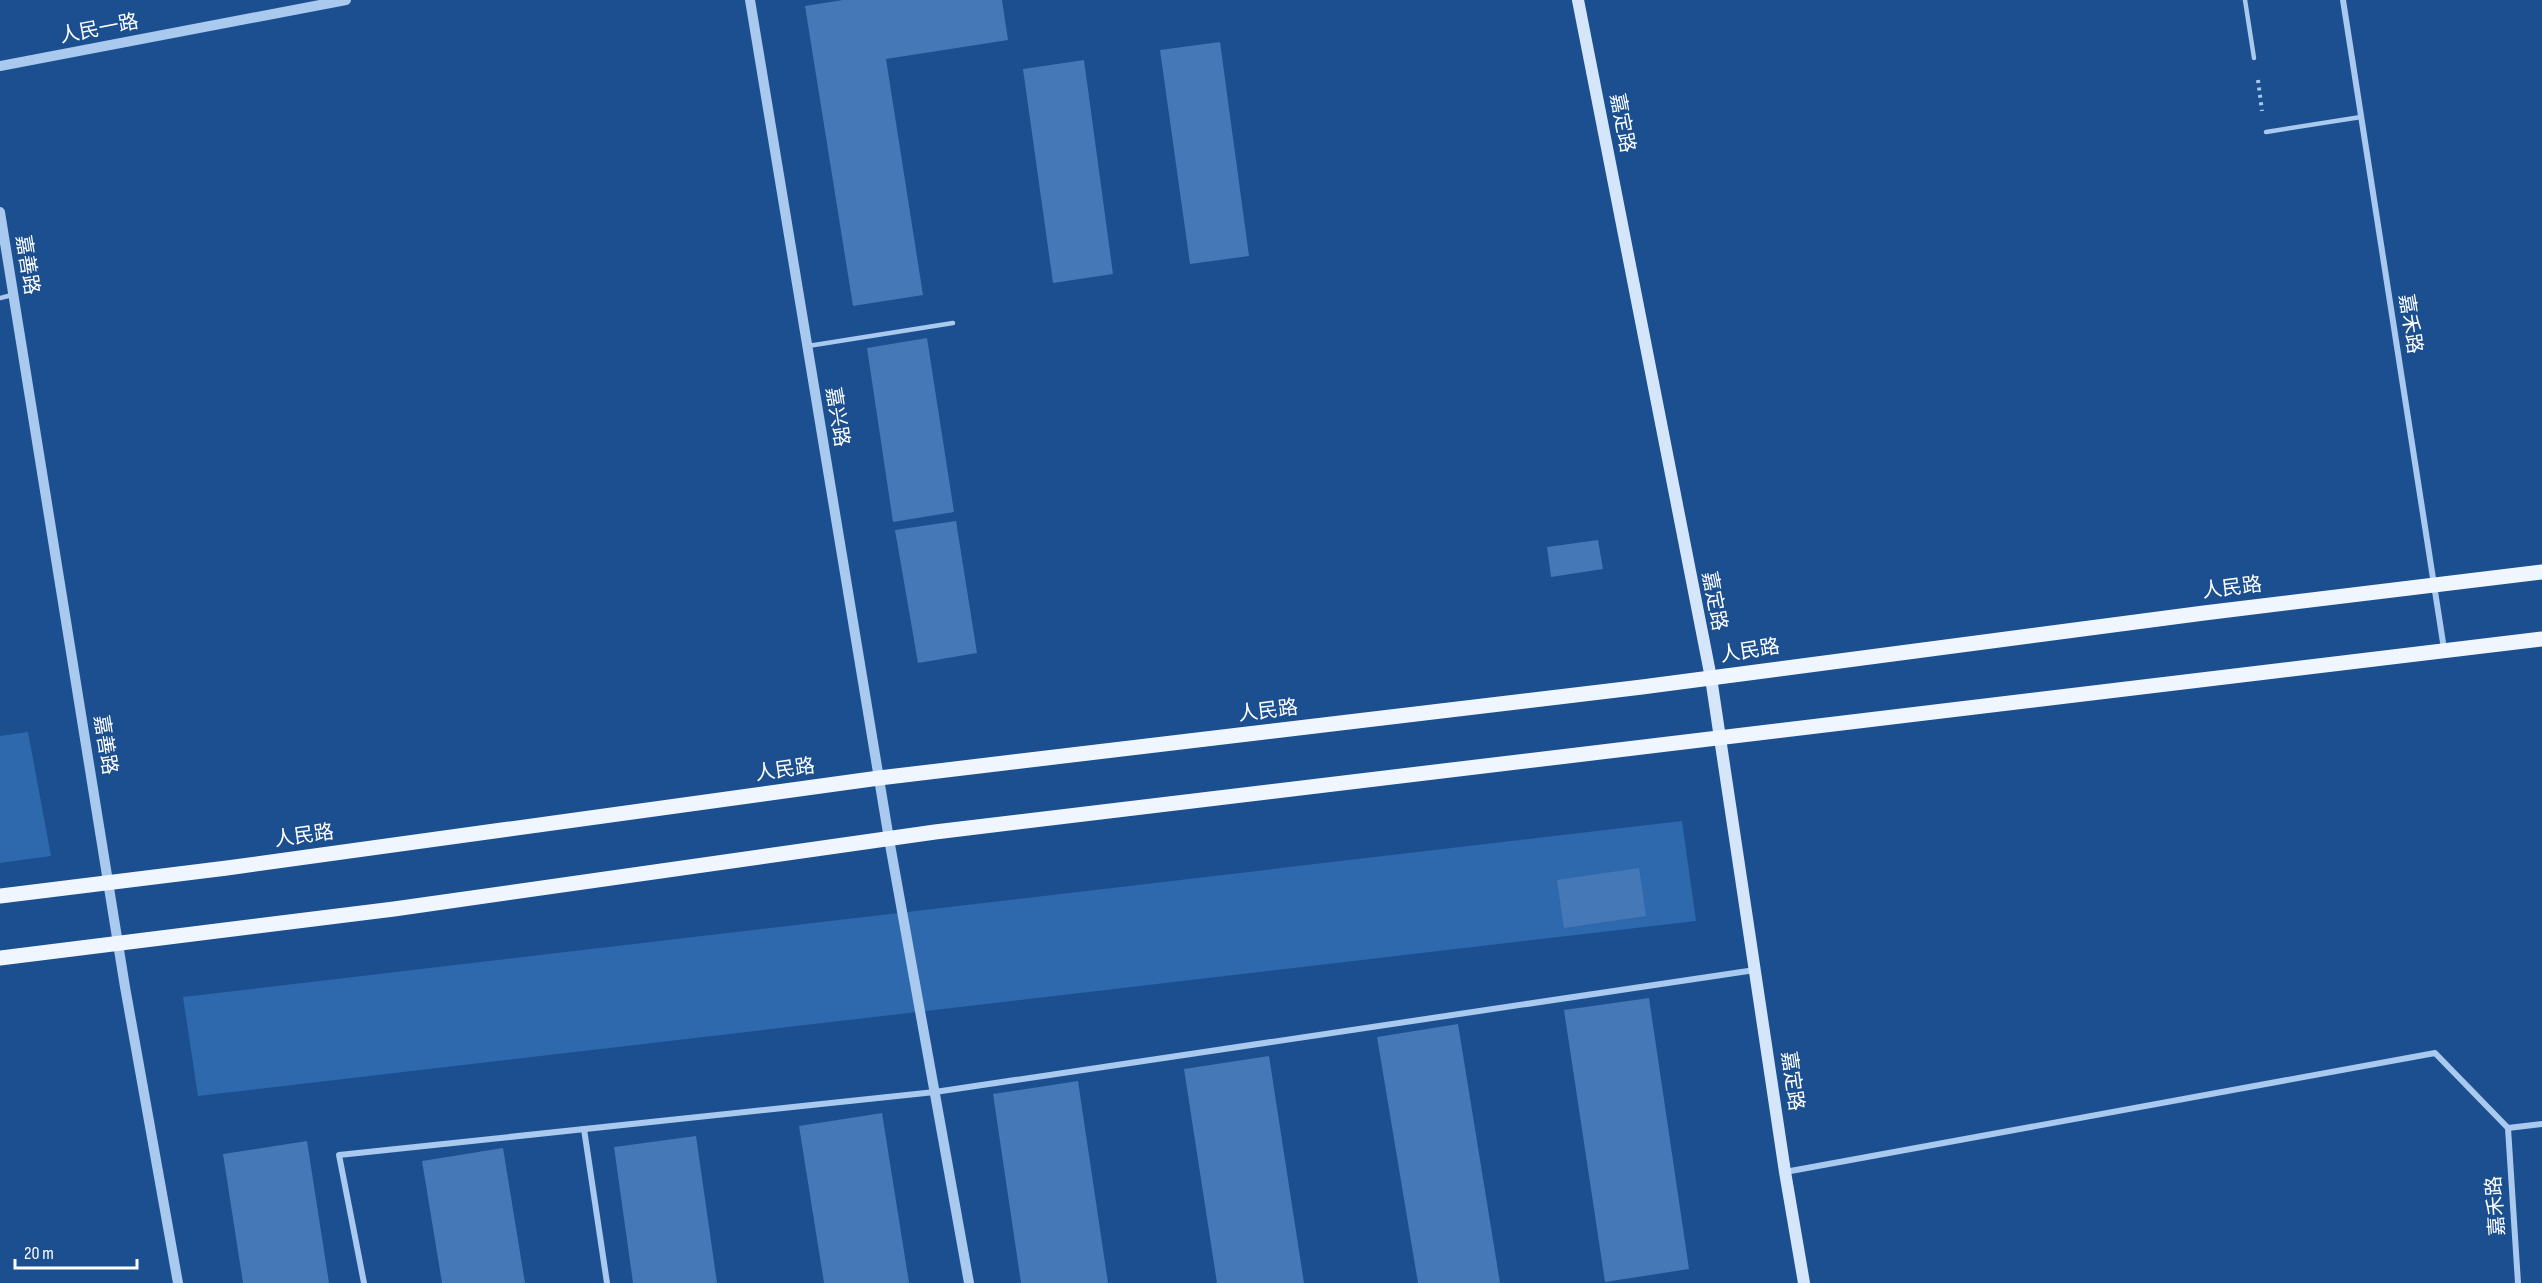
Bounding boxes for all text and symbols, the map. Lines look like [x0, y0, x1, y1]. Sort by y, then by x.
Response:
street label: 人民一路 [57, 10, 141, 48]
street label: 嘉定路 [1604, 91, 1640, 155]
street label: 嘉善路 [10, 233, 44, 297]
street label: 嘉禾路 [2393, 292, 2427, 356]
street label: 嘉兴路 [820, 385, 854, 449]
street label: 嘉定路 [1696, 569, 1732, 633]
street label: 人民路 [2201, 572, 2263, 604]
street label: 人民路 [1718, 634, 1782, 668]
street label: 人民路 [1237, 695, 1299, 727]
street label: 嘉善路 [88, 713, 122, 777]
street label: 人民路 [754, 754, 816, 786]
street label: 人民路 [273, 820, 335, 852]
street label: 嘉定路 [1776, 1050, 1808, 1112]
street label: 嘉禾路 [2482, 1175, 2510, 1237]
scale bar [15, 1232, 136, 1270]
text: 20 m [24, 1243, 54, 1264]

